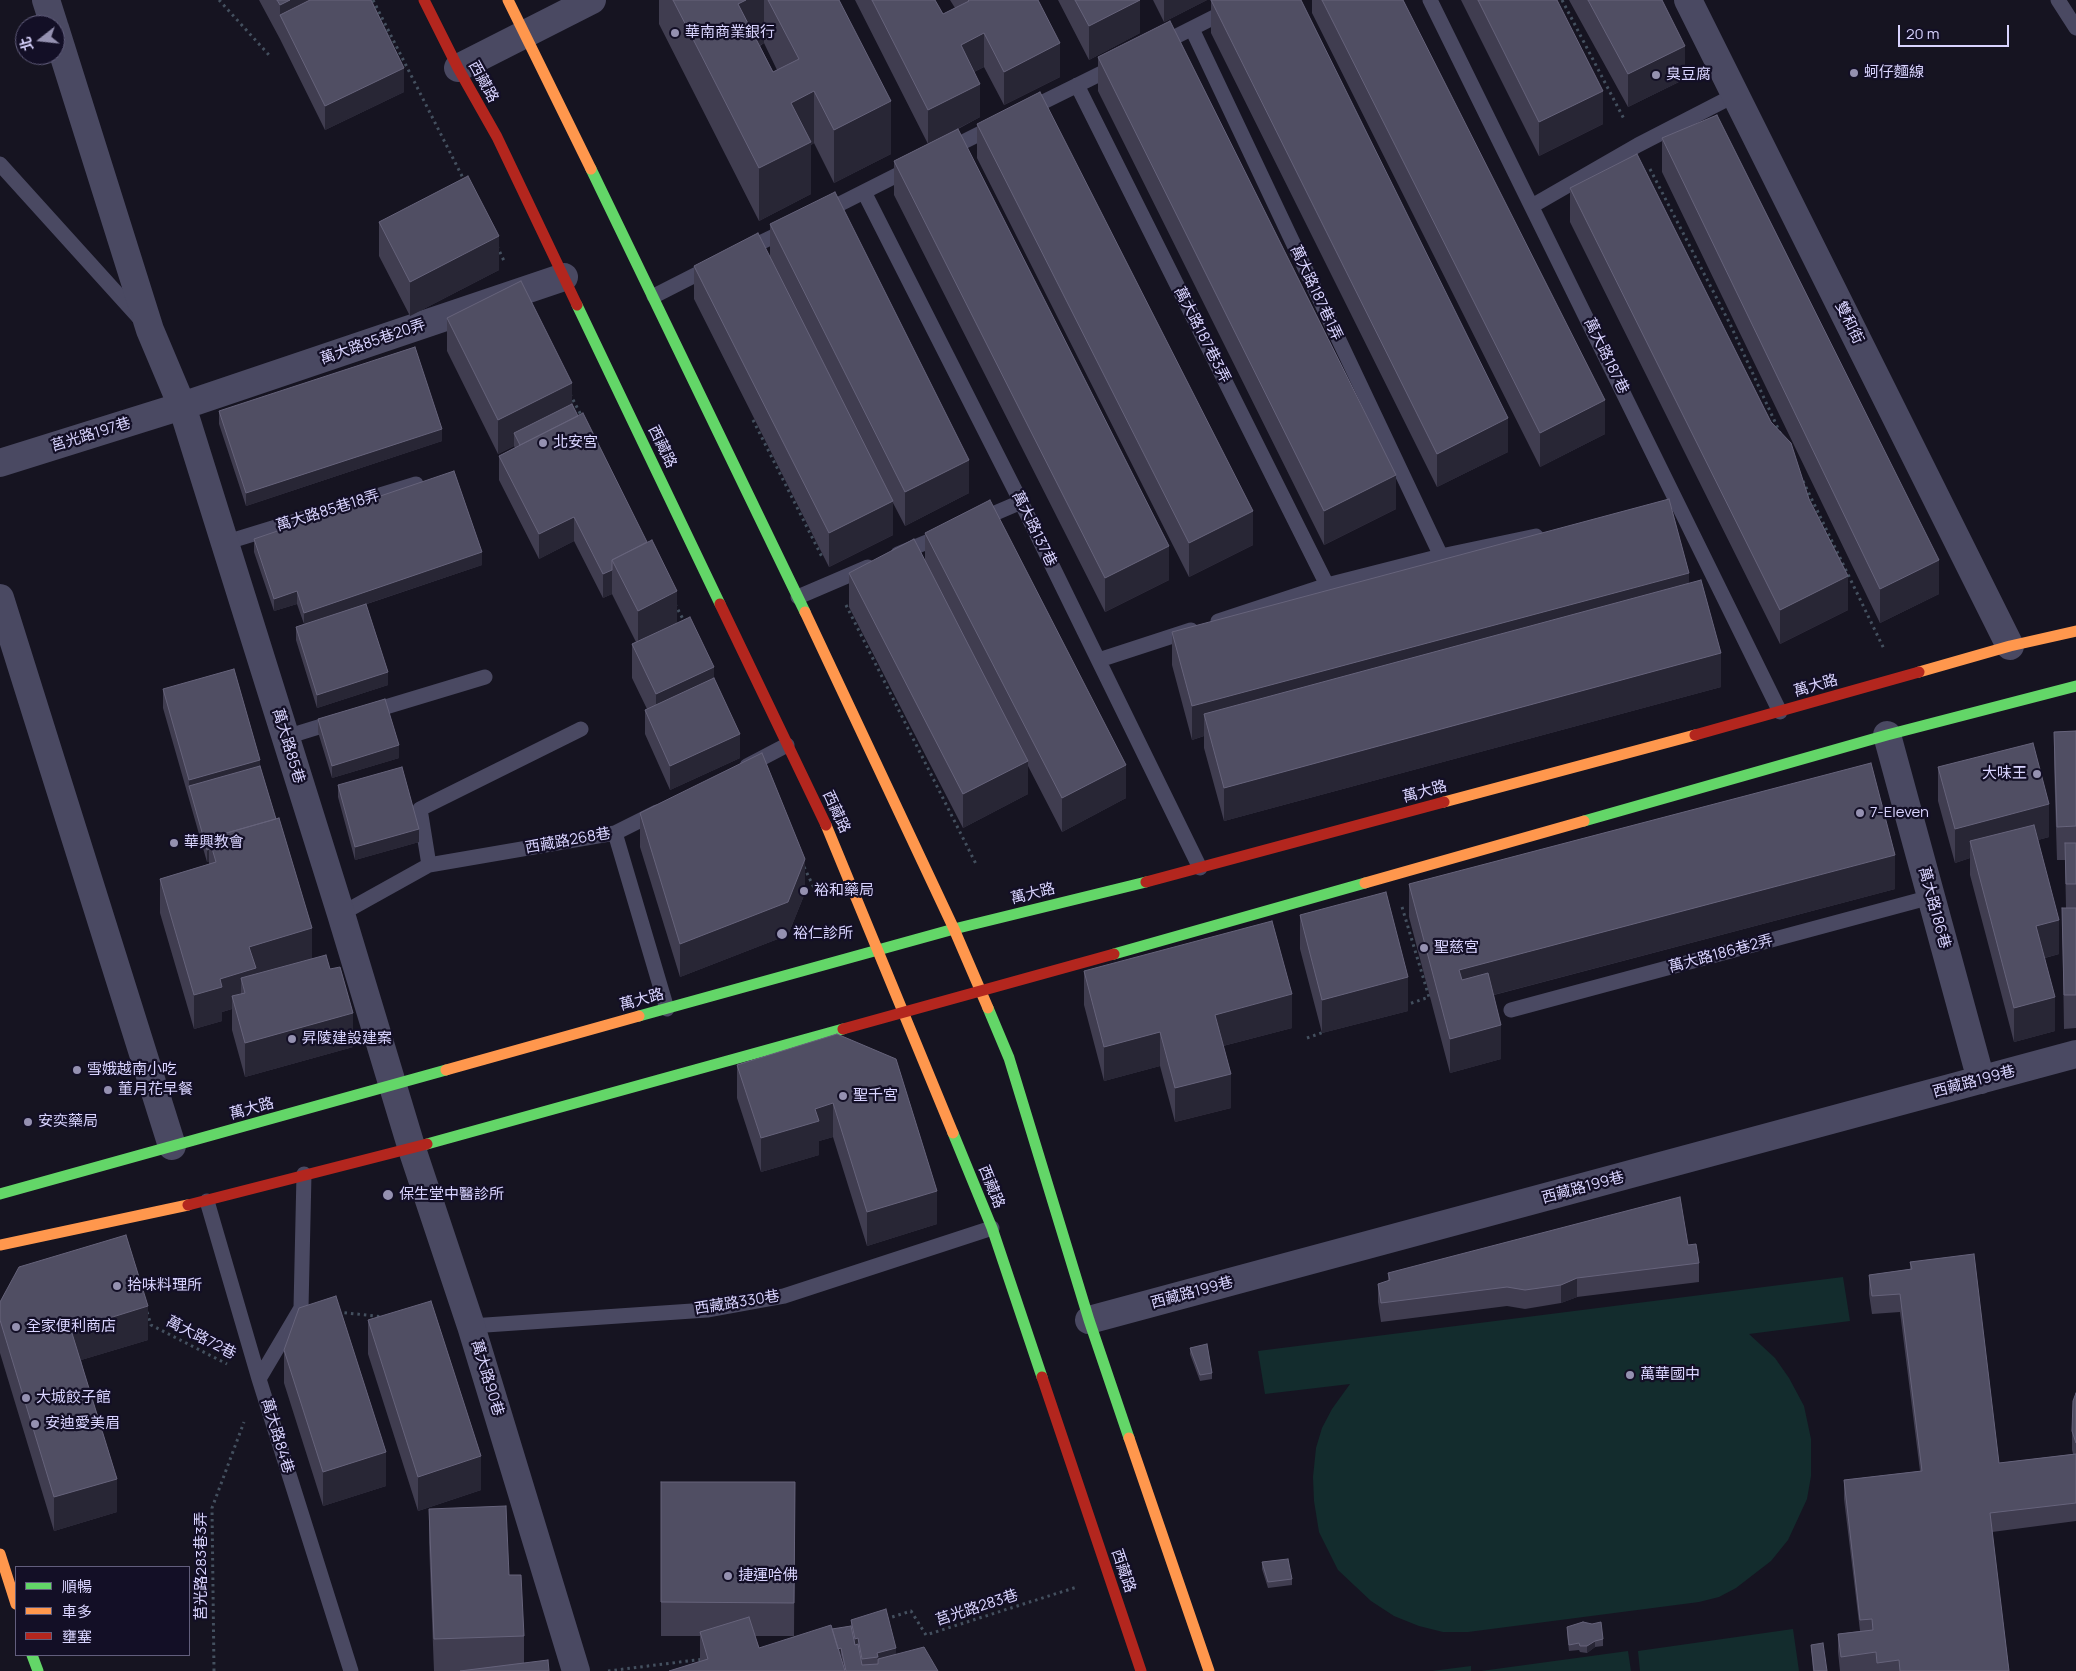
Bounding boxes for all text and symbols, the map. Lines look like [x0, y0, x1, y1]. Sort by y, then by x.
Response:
north arrow [15, 15, 65, 65]
scale bar [1901, 15, 2012, 47]
text: 20 m [1906, 23, 1939, 44]
place label: 華南商業銀行 [685, 24, 775, 42]
marker: 華南商業銀行 [669, 27, 681, 39]
text: 北 [15, 35, 37, 53]
street label: 西藏路 [464, 58, 502, 106]
place label: 蚵仔麵線 [1864, 64, 1924, 82]
place label: 臭豆腐 [1666, 66, 1711, 84]
marker: 蚵仔麵線 [1848, 67, 1860, 79]
marker: 臭豆腐 [1650, 69, 1662, 81]
street label: 萬大路187巷1弄 [1286, 243, 1346, 343]
street label: 萬大路187巷3弄 [1170, 284, 1234, 386]
street label: 雙和街 [1831, 299, 1867, 347]
street label: 萬大路187巷 [1580, 315, 1632, 397]
street label: 萬大路85巷20弄 [318, 316, 428, 368]
street label: 莒光路197巷 [49, 414, 133, 456]
street label: 西藏路 [644, 423, 680, 471]
place label: 北安宮 [553, 434, 598, 452]
marker: 北安宮 [537, 437, 549, 449]
street label: 萬大路85巷18弄 [274, 487, 382, 535]
street label: 萬大路137巷 [1008, 488, 1060, 570]
street label: 萬大路 [1792, 671, 1840, 701]
street label: 萬大路85巷 [268, 706, 308, 786]
place label: 大味王 [1982, 765, 2027, 783]
marker: 大味王 [2031, 768, 2043, 780]
street label: 萬大路 [1401, 777, 1449, 807]
street label: 西藏路 [818, 788, 854, 836]
place label: 7-Eleven [1870, 804, 1929, 822]
marker: 7-Eleven [1854, 807, 1866, 819]
street label: 西藏路268巷 [524, 825, 612, 857]
place label: 華興教會 [184, 834, 244, 852]
marker: 華興教會 [168, 837, 180, 849]
street label: 萬大路186巷 [1914, 865, 1954, 951]
street label: 萬大路 [1009, 880, 1057, 908]
place label: 裕和藥局 [814, 882, 874, 900]
marker: 裕和藥局 [798, 885, 810, 897]
place label: 裕仁診所 [793, 925, 853, 943]
marker: 裕仁診所 [775, 927, 789, 941]
street label: 萬大路186巷2弄 [1667, 931, 1775, 977]
place label: 聖慈宮 [1434, 939, 1479, 957]
marker: 聖慈宮 [1418, 942, 1430, 954]
street label: 萬大路 [618, 985, 666, 1015]
place label: 昇陵建設建案 [302, 1030, 392, 1048]
marker: 昇陵建設建案 [286, 1033, 298, 1045]
place label: 雪娥越南小吃 [87, 1061, 177, 1079]
street label: 西藏路199巷 [1931, 1062, 2017, 1102]
marker: 雪娥越南小吃 [71, 1064, 83, 1076]
place label: 董月花早餐 [118, 1081, 193, 1099]
marker: 董月花早餐 [102, 1084, 114, 1096]
place label: 聖千宮 [853, 1087, 898, 1105]
marker: 聖千宮 [837, 1090, 849, 1102]
street label: 萬大路 [228, 1094, 276, 1124]
place label: 安奕藥局 [38, 1113, 98, 1131]
marker: 安奕藥局 [22, 1116, 34, 1128]
street label: 西藏路 [974, 1163, 1008, 1211]
street label: 西藏路199巷 [1540, 1168, 1626, 1208]
place label: 保生堂中醫診所 [399, 1186, 504, 1204]
marker: 保生堂中醫診所 [381, 1188, 395, 1202]
street label: 西藏路199巷 [1149, 1273, 1235, 1313]
place label: 拾味料理所 [127, 1277, 202, 1295]
marker: 拾味料理所 [111, 1280, 123, 1292]
street label: 西藏路330巷 [693, 1287, 781, 1319]
street label: 萬大路72巷 [163, 1313, 239, 1363]
place label: 全家便利商店 [26, 1318, 116, 1336]
marker: 全家便利商店 [10, 1321, 22, 1333]
street label: 萬大路90巷 [467, 1338, 507, 1418]
place label: 萬華國中 [1640, 1366, 1700, 1384]
marker: 萬華國中 [1624, 1369, 1636, 1381]
place label: 大城餃子館 [36, 1389, 111, 1407]
marker: 大城餃子館 [20, 1392, 32, 1404]
street label: 萬大路84巷 [257, 1396, 297, 1476]
place label: 安迪愛美眉 [45, 1415, 120, 1433]
marker: 安迪愛美眉 [29, 1418, 41, 1430]
street label: 莒光路283巷3弄 [193, 1512, 211, 1620]
street label: 西藏路 [1107, 1547, 1139, 1595]
legend [15, 1566, 190, 1656]
place label: 捷運哈佛 [738, 1567, 798, 1585]
marker: 捷運哈佛 [722, 1570, 734, 1582]
text: 順暢 [62, 1576, 92, 1597]
street label: 莒光路283巷 [934, 1586, 1020, 1630]
text: 車多 [62, 1601, 92, 1622]
text: 壅塞 [62, 1626, 92, 1647]

